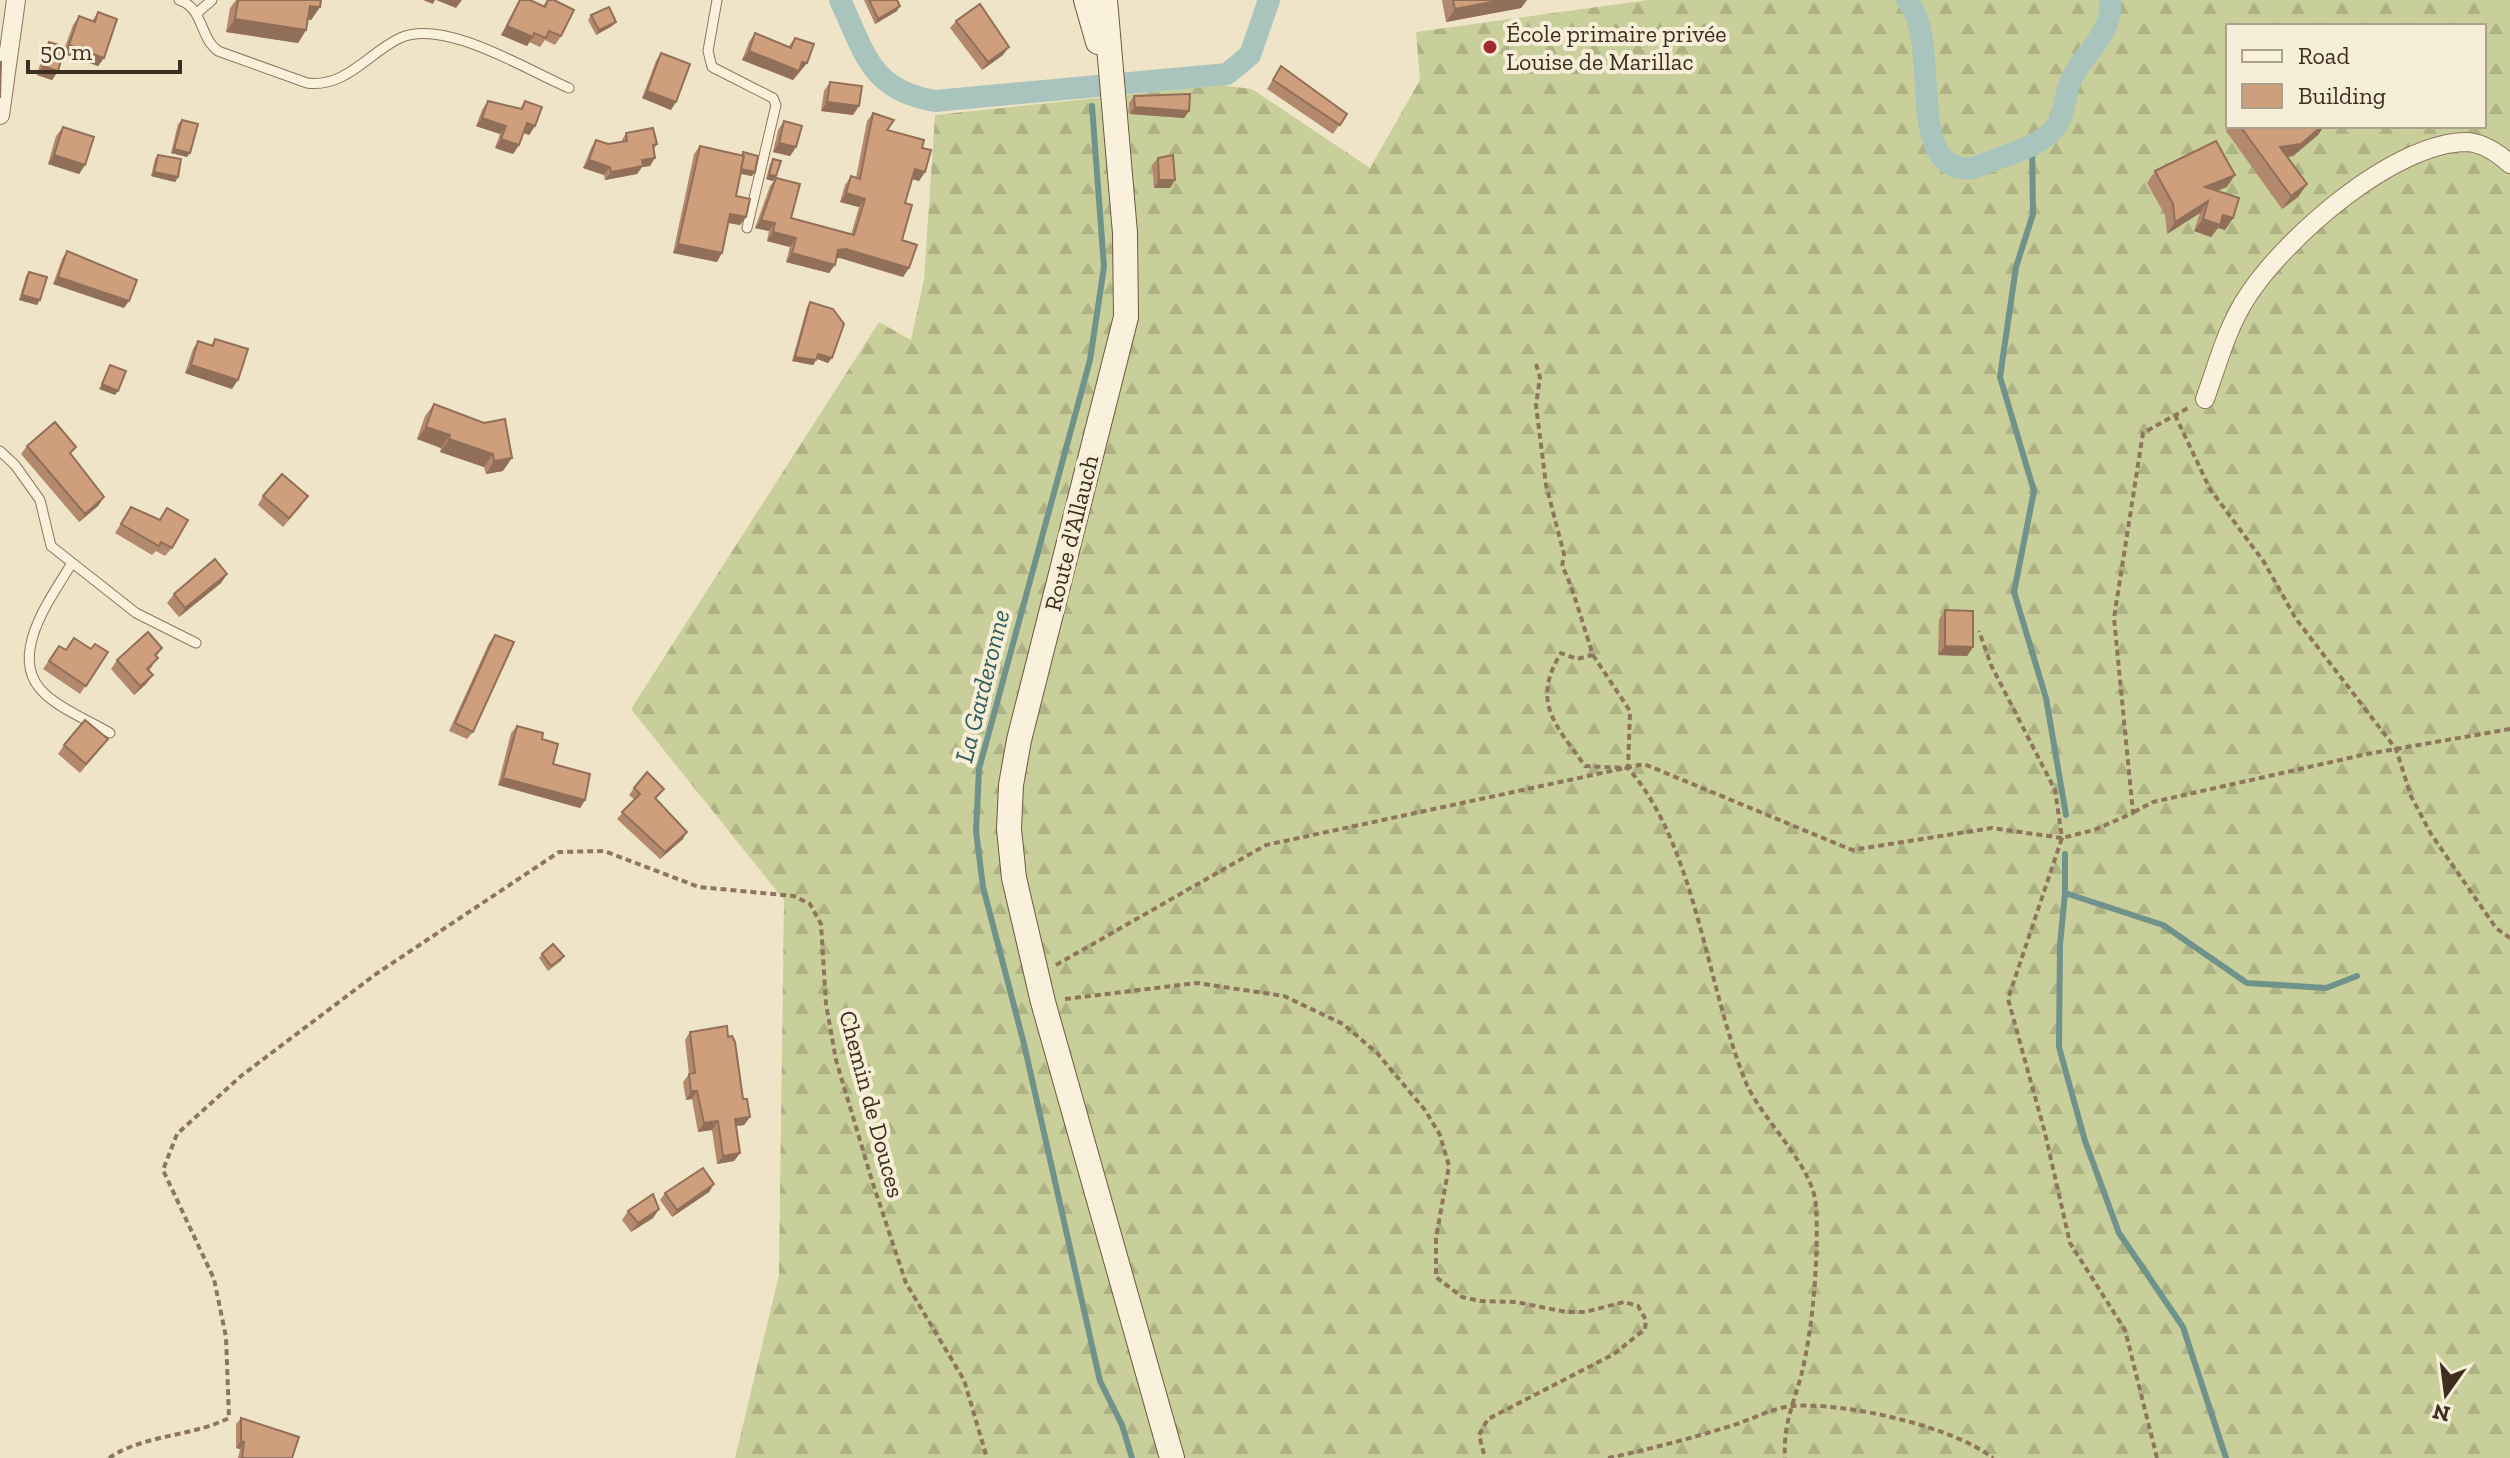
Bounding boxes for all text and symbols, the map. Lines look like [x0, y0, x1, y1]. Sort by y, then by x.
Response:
place label: École primaire privée Louise de Marillac [1506, 19, 1727, 76]
scale bar [28, 24, 180, 74]
legend [2226, 24, 2486, 128]
text: 50 m [40, 37, 93, 66]
marker: École primaire privée Louise de Marillac [1481, 38, 1499, 56]
text: Road [2298, 41, 2350, 70]
text: Building [2298, 81, 2386, 110]
street label: Route d'Allauch [1038, 451, 1105, 614]
water label: La Garderonne [948, 606, 1016, 766]
street label: Chemin de Douces [833, 1007, 911, 1201]
north arrow [2406, 1354, 2486, 1434]
text: N [2430, 1398, 2453, 1428]

